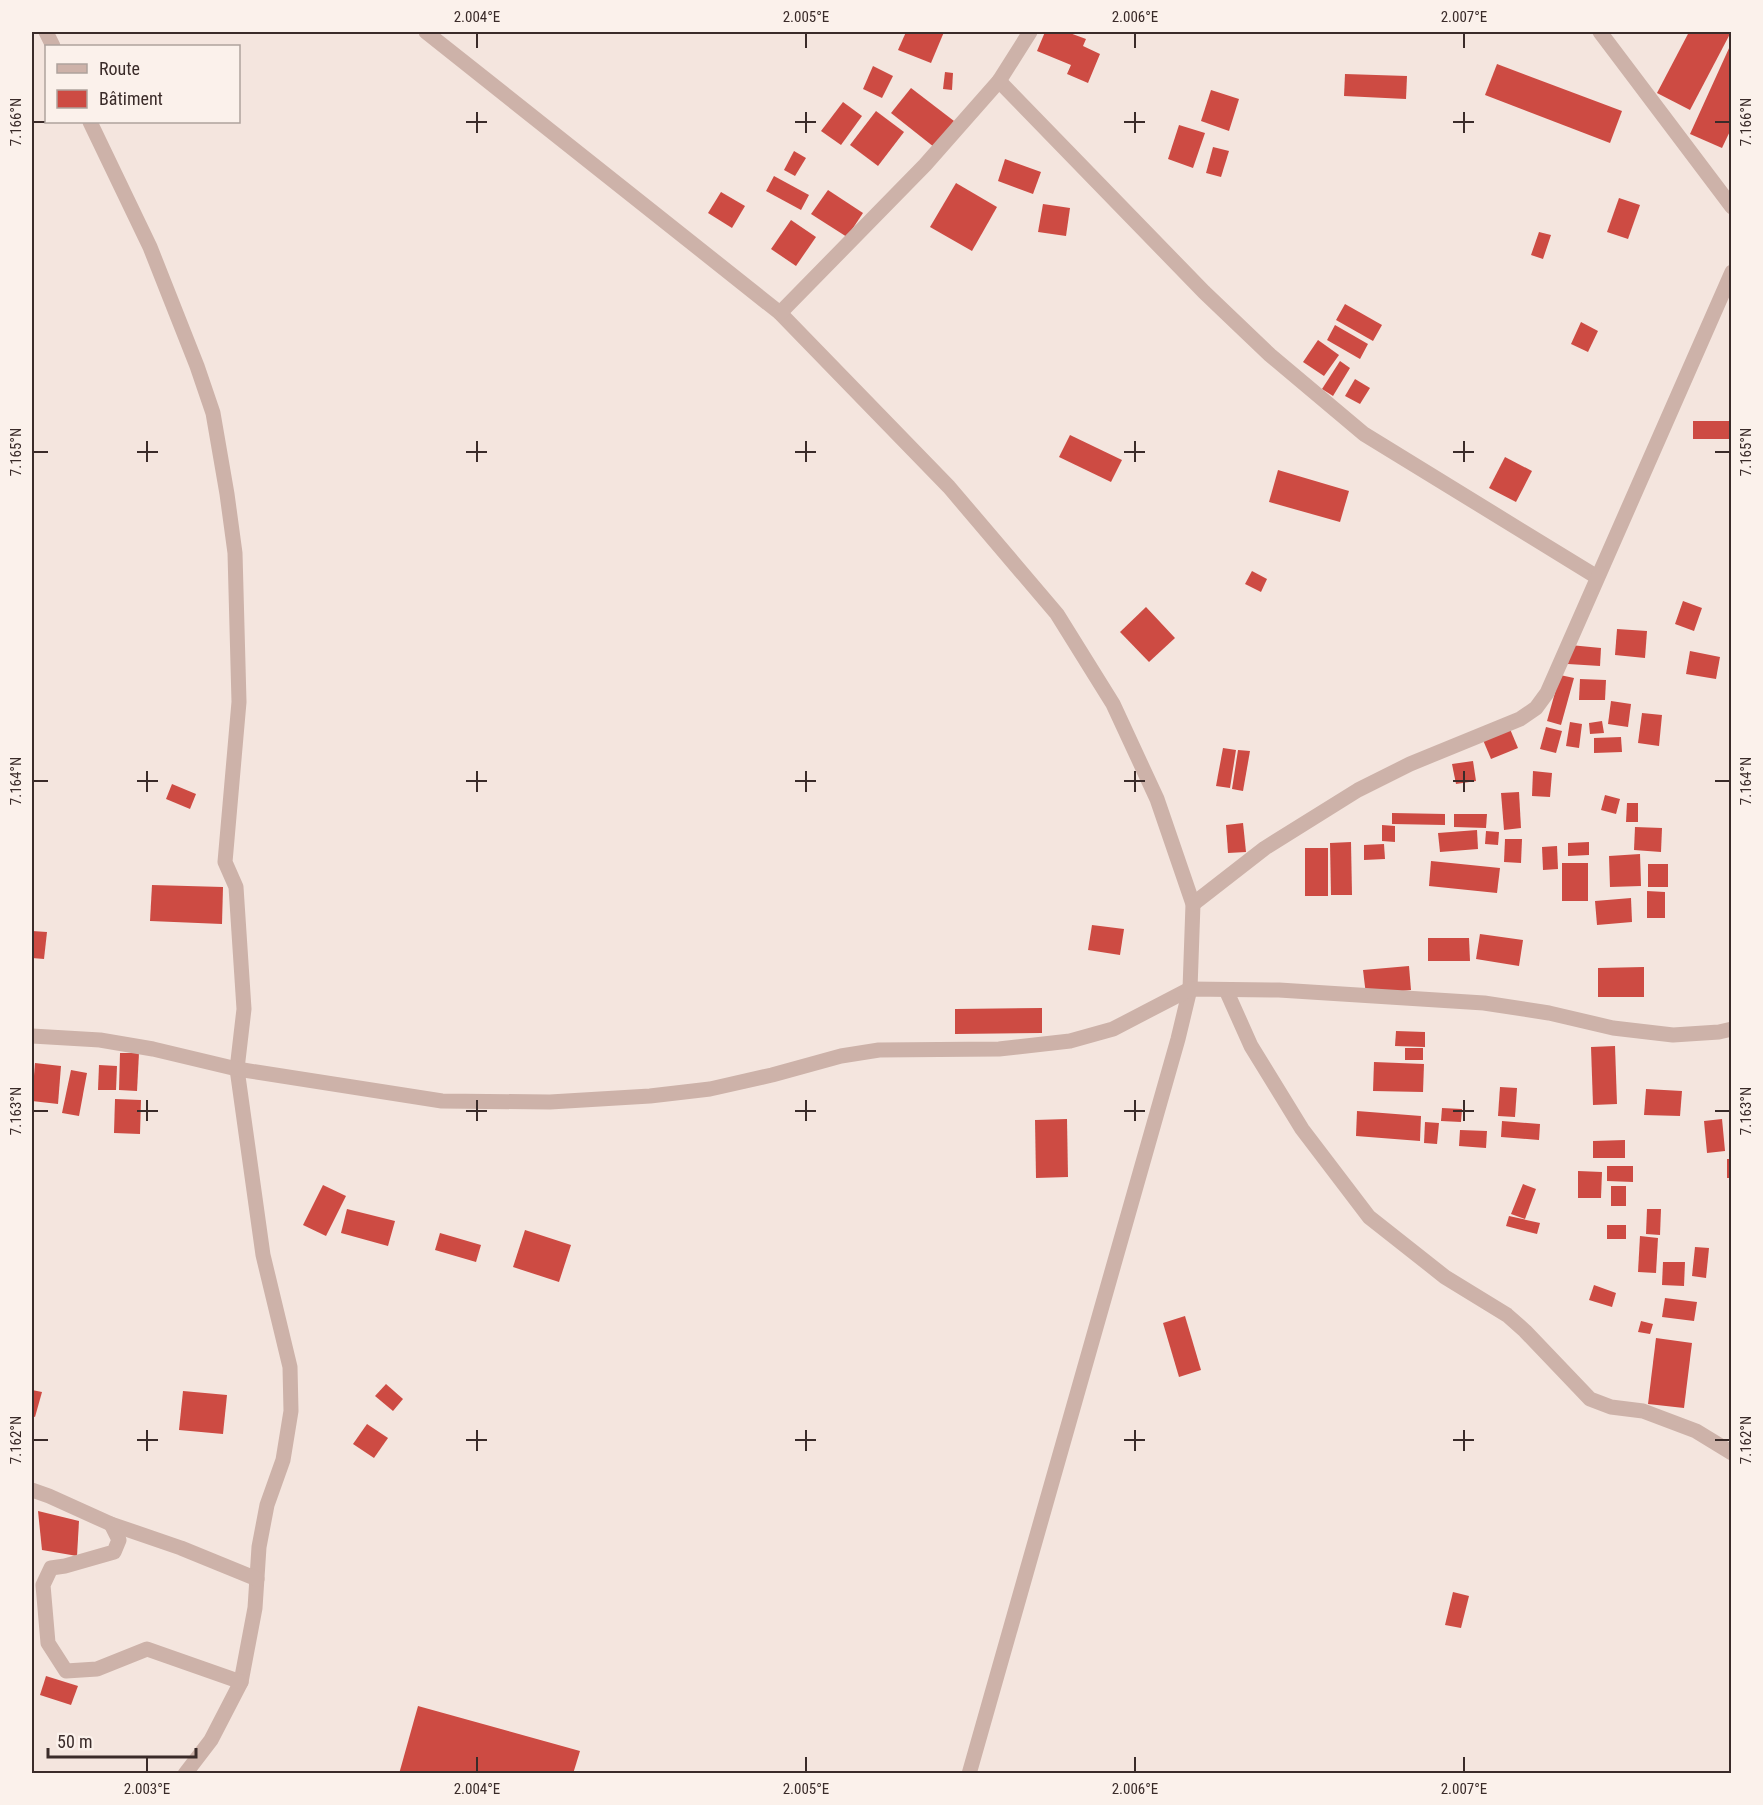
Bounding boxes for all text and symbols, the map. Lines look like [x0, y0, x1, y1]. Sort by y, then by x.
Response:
text: 2.004°E [454, 8, 500, 26]
text: 2.005°E [783, 8, 829, 26]
text: 2.006°E [1112, 8, 1158, 26]
text: 2.007°E [1441, 8, 1487, 26]
legend [45, 45, 240, 123]
text: Route [99, 58, 140, 79]
text: Bâtiment [99, 88, 163, 109]
text: 7.166°N [7, 98, 25, 146]
text: 7.166°N [1737, 98, 1755, 146]
text: 7.165°N [7, 428, 25, 476]
text: 7.165°N [1737, 428, 1755, 476]
text: 7.164°N [7, 757, 25, 805]
text: 7.164°N [1737, 757, 1755, 805]
text: 7.163°N [7, 1087, 25, 1135]
text: 7.163°N [1737, 1087, 1755, 1135]
text: 7.162°N [7, 1416, 25, 1464]
text: 7.162°N [1737, 1416, 1755, 1464]
scale bar [48, 1721, 196, 1759]
text: 50 m [57, 1731, 92, 1752]
text: 2.003°E [124, 1780, 170, 1798]
text: 2.004°E [454, 1780, 500, 1798]
text: 2.005°E [783, 1780, 829, 1798]
text: 2.006°E [1112, 1780, 1158, 1798]
text: 2.007°E [1441, 1780, 1487, 1798]

